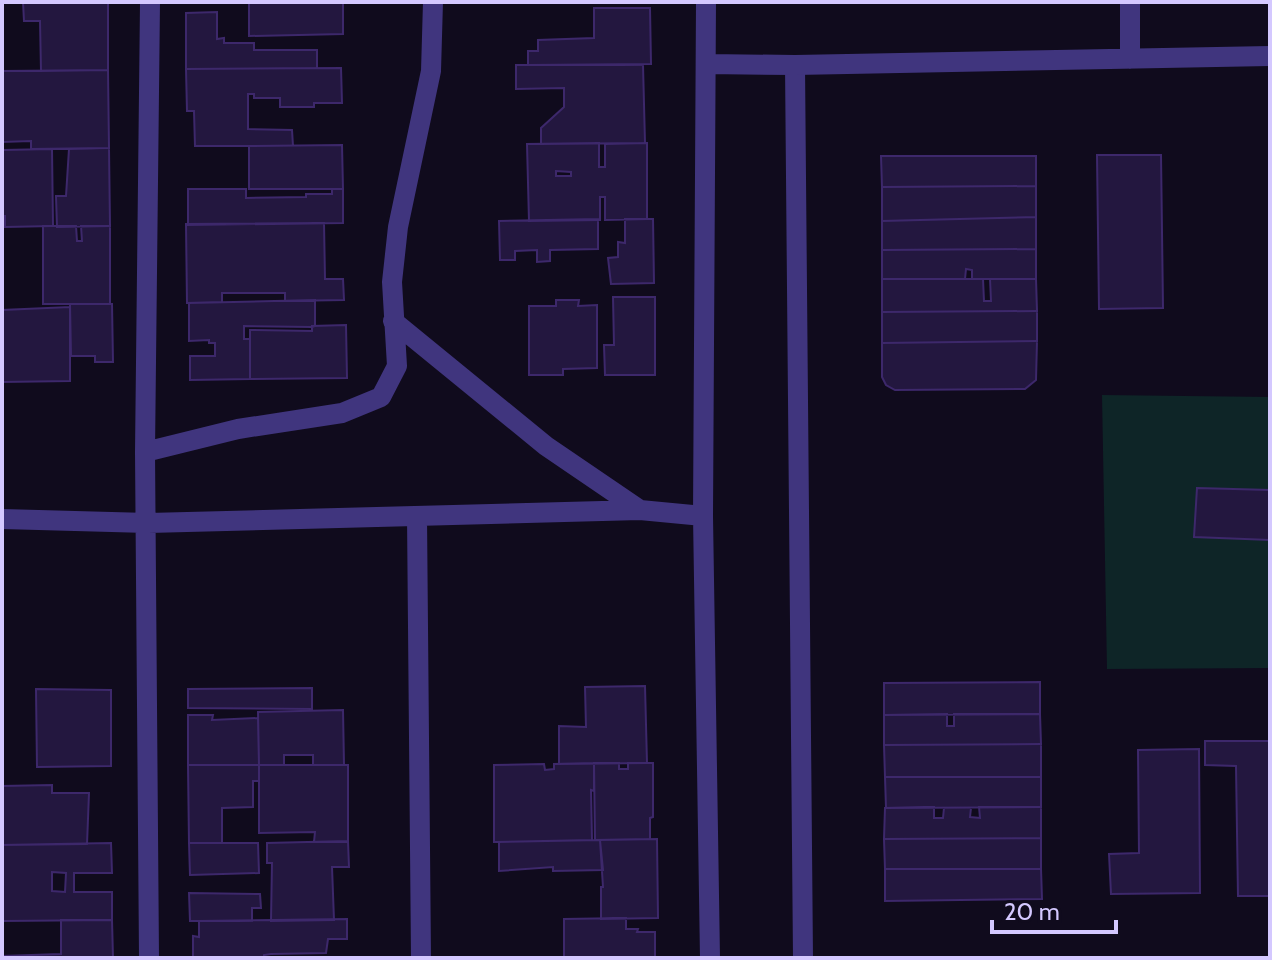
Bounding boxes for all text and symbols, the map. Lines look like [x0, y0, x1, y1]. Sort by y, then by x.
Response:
scale bar [992, 884, 1116, 934]
text: 20 m [1004, 897, 1060, 926]

